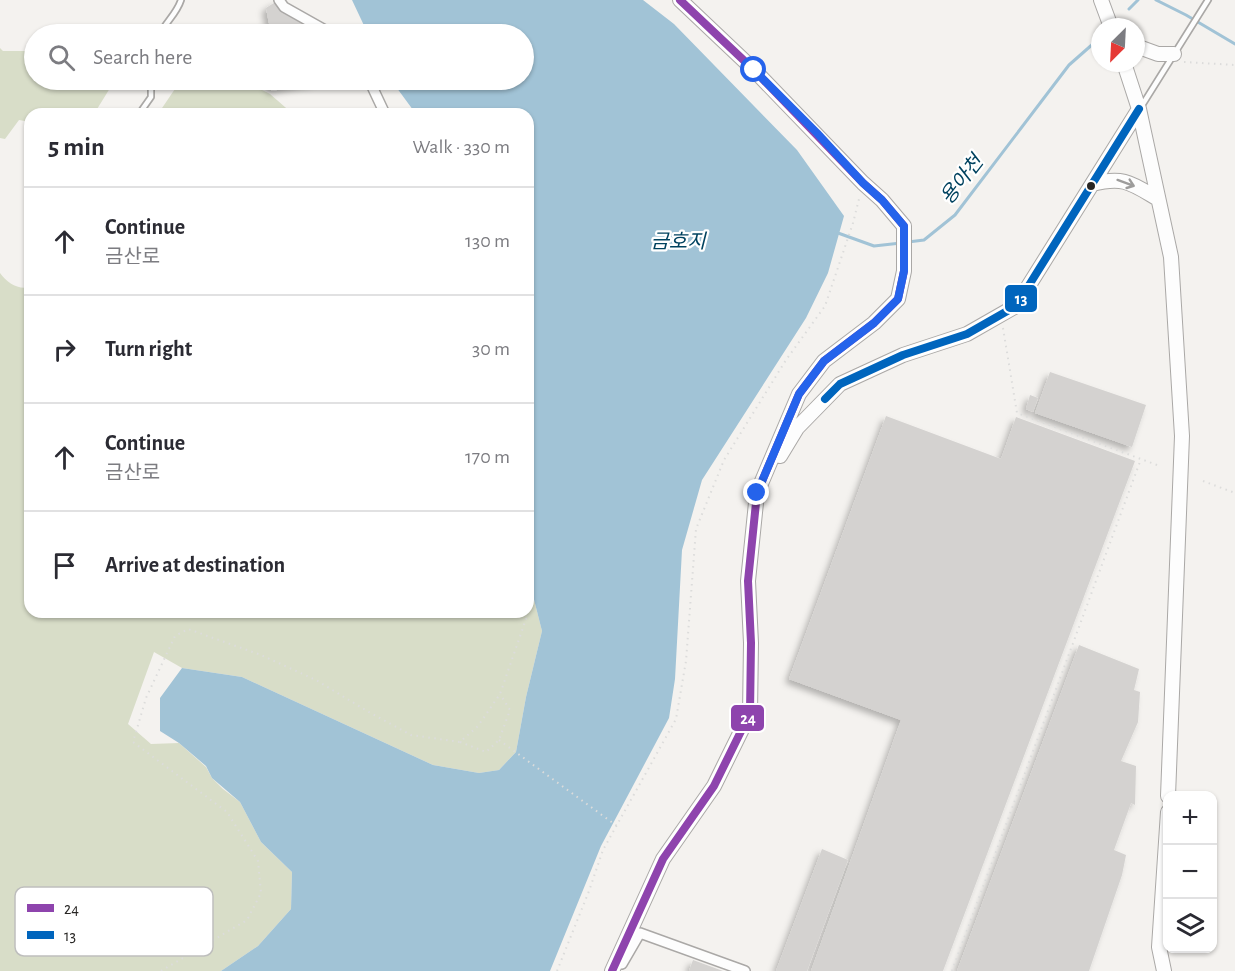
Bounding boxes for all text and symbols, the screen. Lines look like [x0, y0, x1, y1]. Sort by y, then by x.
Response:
north arrow [1091, 18, 1145, 72]
search box [24, 24, 534, 90]
icon: search [45, 41, 78, 74]
text: Search here [93, 46, 192, 68]
route start [740, 56, 766, 82]
text: 5 min [48, 134, 105, 160]
text: Walk · 330 m [412, 137, 510, 157]
water label: 용아천 [936, 149, 988, 208]
one-way arrow [1117, 178, 1135, 189]
unlabelled marker [1085, 180, 1097, 192]
text: Continue [105, 216, 185, 238]
icon: ahead [48, 225, 81, 258]
text: 130 m [465, 231, 510, 251]
water label: 금호지 [650, 231, 707, 252]
text: 금산로 [105, 247, 160, 267]
line badge: 13 [1004, 284, 1038, 313]
text: 13 [1015, 291, 1027, 307]
icon: right [48, 333, 81, 366]
text: Turn right [105, 338, 192, 360]
text: 30 m [472, 339, 510, 359]
text: Continue [105, 432, 185, 454]
icon: ahead [48, 441, 81, 474]
text: 170 m [465, 447, 510, 467]
text: 금산로 [105, 463, 160, 483]
route end [743, 479, 769, 505]
icon: arrive [48, 549, 81, 582]
text: Arrive at destination [105, 554, 285, 576]
line badge: 24 [730, 704, 765, 732]
text: 24 [740, 711, 756, 727]
map controls [1163, 791, 1217, 953]
button: + [1163, 791, 1217, 845]
button: − [1163, 845, 1217, 899]
legend [15, 887, 213, 956]
button: layers [1163, 899, 1217, 953]
text: 24 [64, 901, 79, 917]
text: 13 [64, 928, 76, 944]

